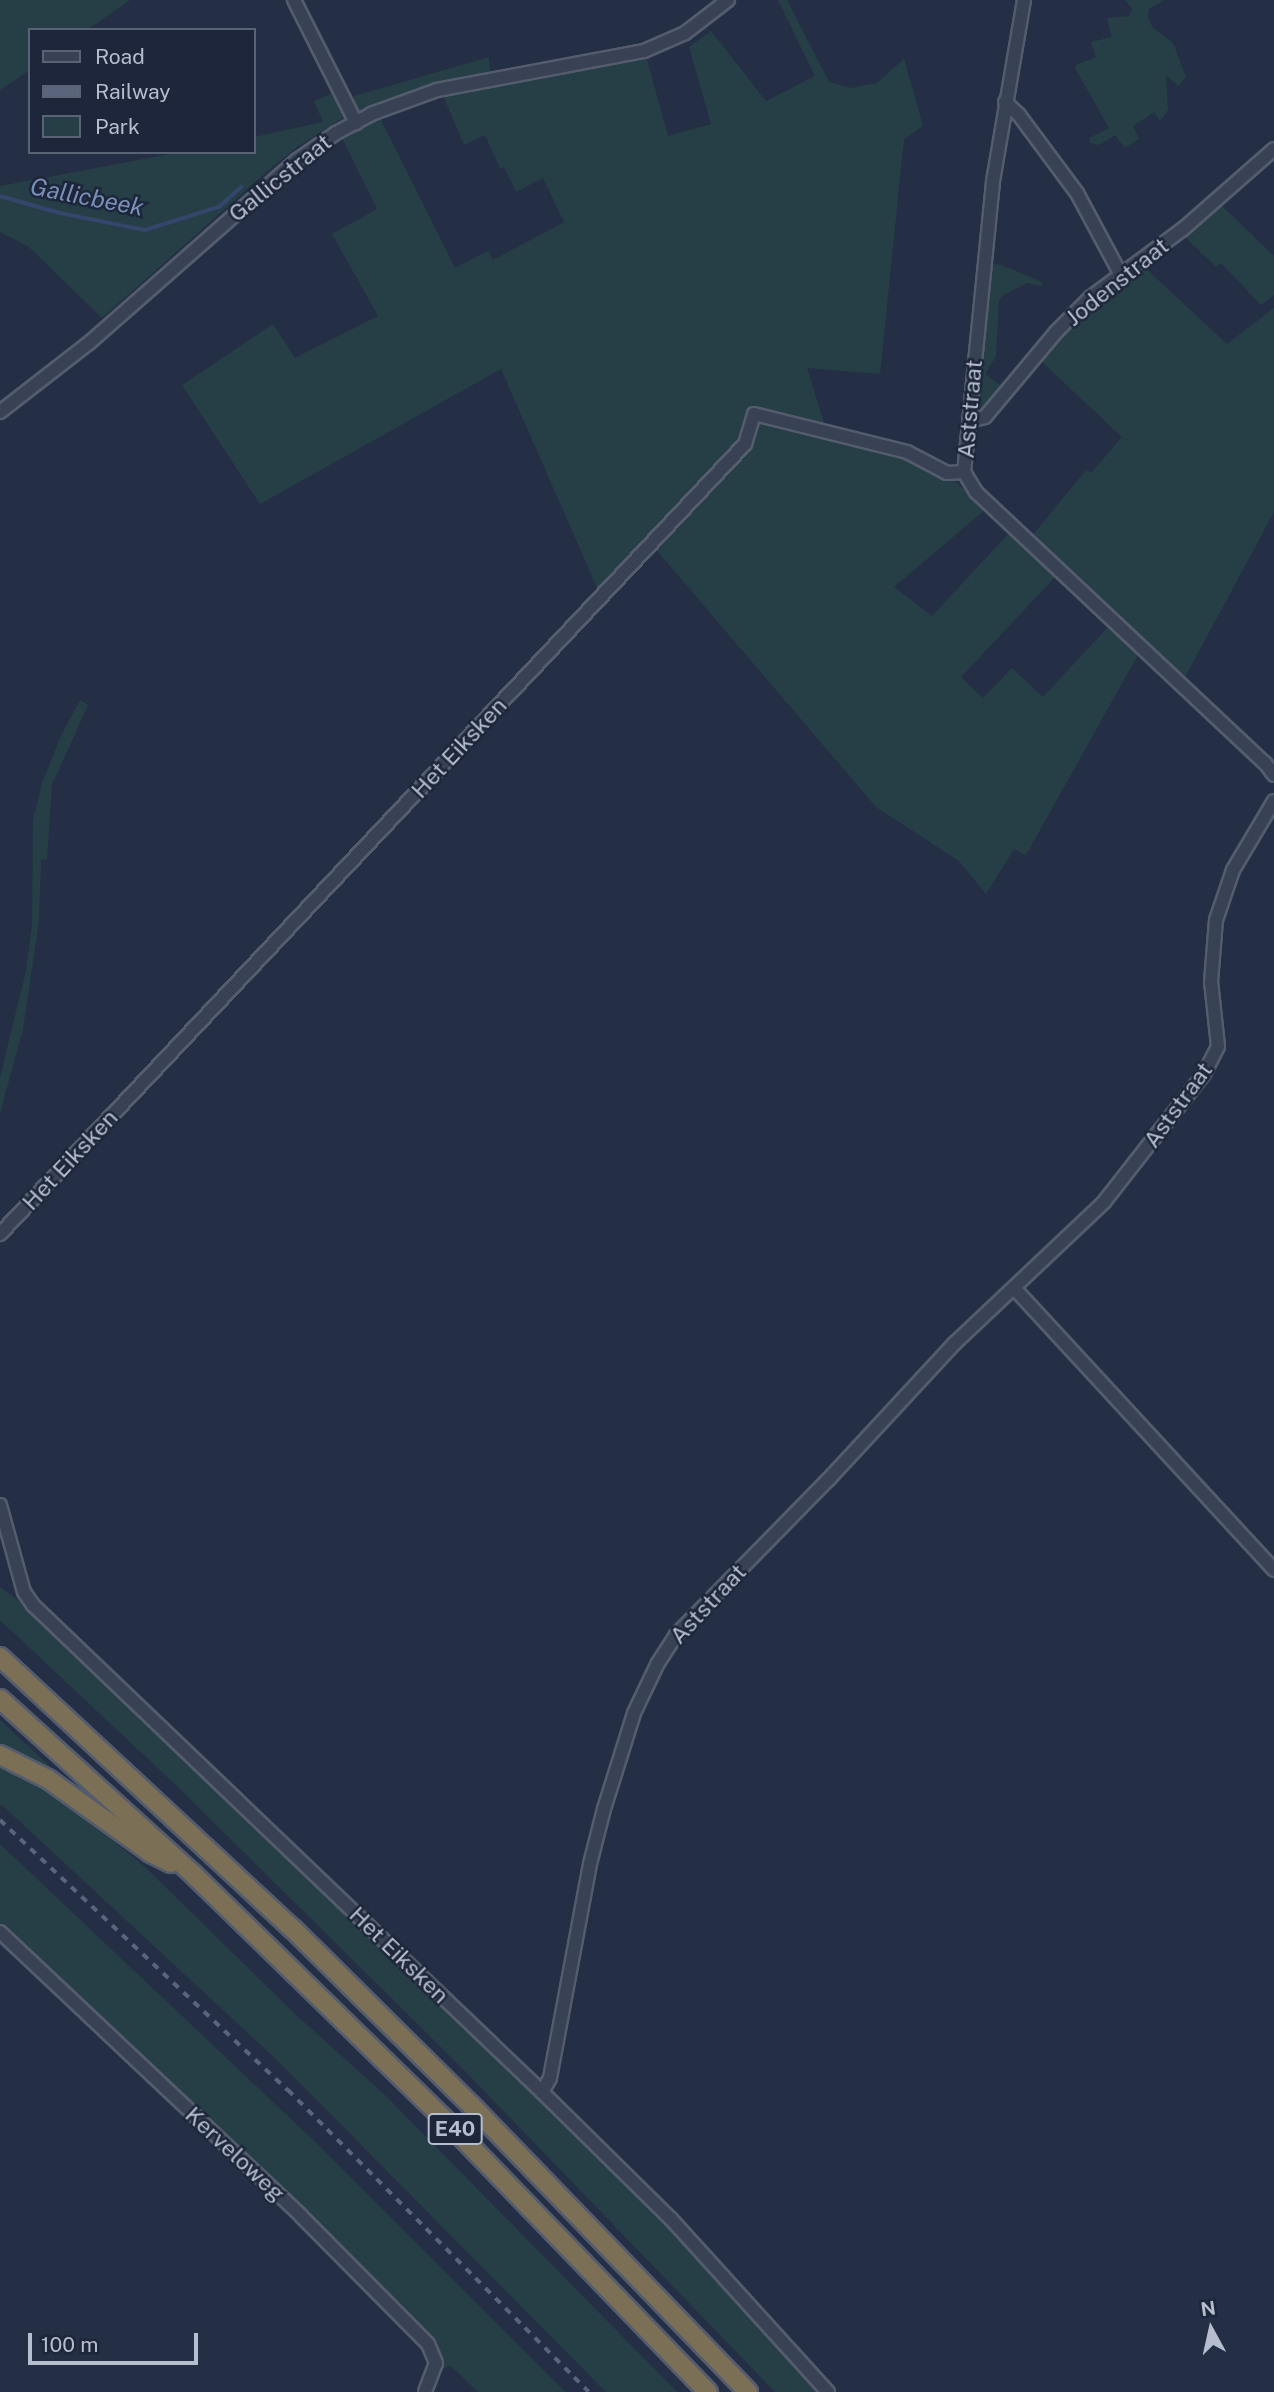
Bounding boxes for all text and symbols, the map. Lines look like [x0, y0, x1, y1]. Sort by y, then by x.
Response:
legend [28, 28, 256, 154]
text: Road [95, 44, 145, 69]
text: Railway [95, 79, 171, 104]
text: Park [95, 114, 140, 139]
street label: Gallicstraat [223, 128, 337, 228]
water label: Gallicbeek [28, 172, 146, 222]
street label: Jodenstraat [1060, 232, 1174, 332]
street label: Aststraat [952, 358, 988, 460]
street label: Het Eiksken [406, 692, 512, 804]
street label: Aststraat [1138, 1057, 1218, 1153]
street label: Het Eiksken [17, 1104, 123, 1216]
street label: Aststraat [664, 1558, 752, 1650]
street label: Het Eiksken [344, 1901, 454, 2009]
street label: Kerveloweg [180, 2101, 290, 2207]
road number: E40 [427, 2112, 483, 2146]
north arrow [1176, 2294, 1246, 2364]
text: N [1199, 2296, 1217, 2320]
scale bar [32, 2318, 201, 2362]
text: 100 m [41, 2332, 98, 2357]

